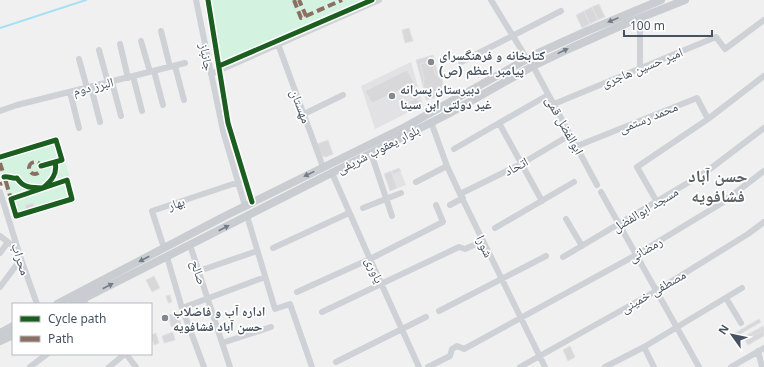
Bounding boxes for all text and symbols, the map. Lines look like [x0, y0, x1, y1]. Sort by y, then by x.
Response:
scale bar [624, 12, 712, 38]
text: 100 m [630, 17, 665, 34]
one-way arrow [606, 18, 618, 24]
street label: جانباز [195, 41, 218, 72]
street label: امیر حسین هاجری [599, 42, 685, 92]
place label: کتابخانه و فرهنگسرای پیامبر اعظم (ص) [439, 46, 546, 80]
one-way arrow [557, 48, 568, 55]
marker: کتابخانه و فرهنگسرای پیامبر اعظم (ص) [426, 57, 436, 67]
street label: البرز دوم [71, 72, 115, 100]
place label: دبیرستان پسرانه غیر دولتی ابن سینا [400, 80, 492, 113]
street label: مهستان [286, 86, 316, 126]
marker: دبیرستان پسرانه غیر دولتی ابن سینا [387, 91, 397, 101]
street label: ابوالفضل قمی [541, 92, 589, 158]
street label: محمد رستمی [616, 97, 680, 137]
street label: بلوار یعقوب شریفی [333, 120, 423, 178]
street label: اتحاد [501, 152, 531, 180]
district label: حسن آباد فشافویه [688, 164, 748, 207]
one-way arrow [304, 171, 315, 177]
street label: مسجد ابوالفضل [609, 182, 681, 236]
street label: بهار [164, 192, 187, 214]
one-way arrow [218, 224, 230, 231]
street label: شورا [472, 232, 498, 260]
street label: رمضانی [625, 232, 665, 266]
street label: محراب [7, 241, 35, 278]
street label: یاوری [361, 254, 389, 286]
one-way arrow [138, 255, 150, 262]
street label: صالح [186, 257, 211, 287]
street label: مصطفی خمینی [617, 265, 689, 317]
one-way arrow [102, 283, 114, 290]
place label: اداره آب و فاضلاب حسن آباد فشافویه [173, 302, 266, 335]
legend [12, 303, 152, 355]
text: Cycle path [48, 310, 106, 327]
marker: اداره آب و فاضلاب حسن آباد فشافویه [160, 313, 170, 323]
north arrow [712, 315, 752, 355]
text: N [714, 321, 732, 337]
text: Path [48, 330, 74, 347]

